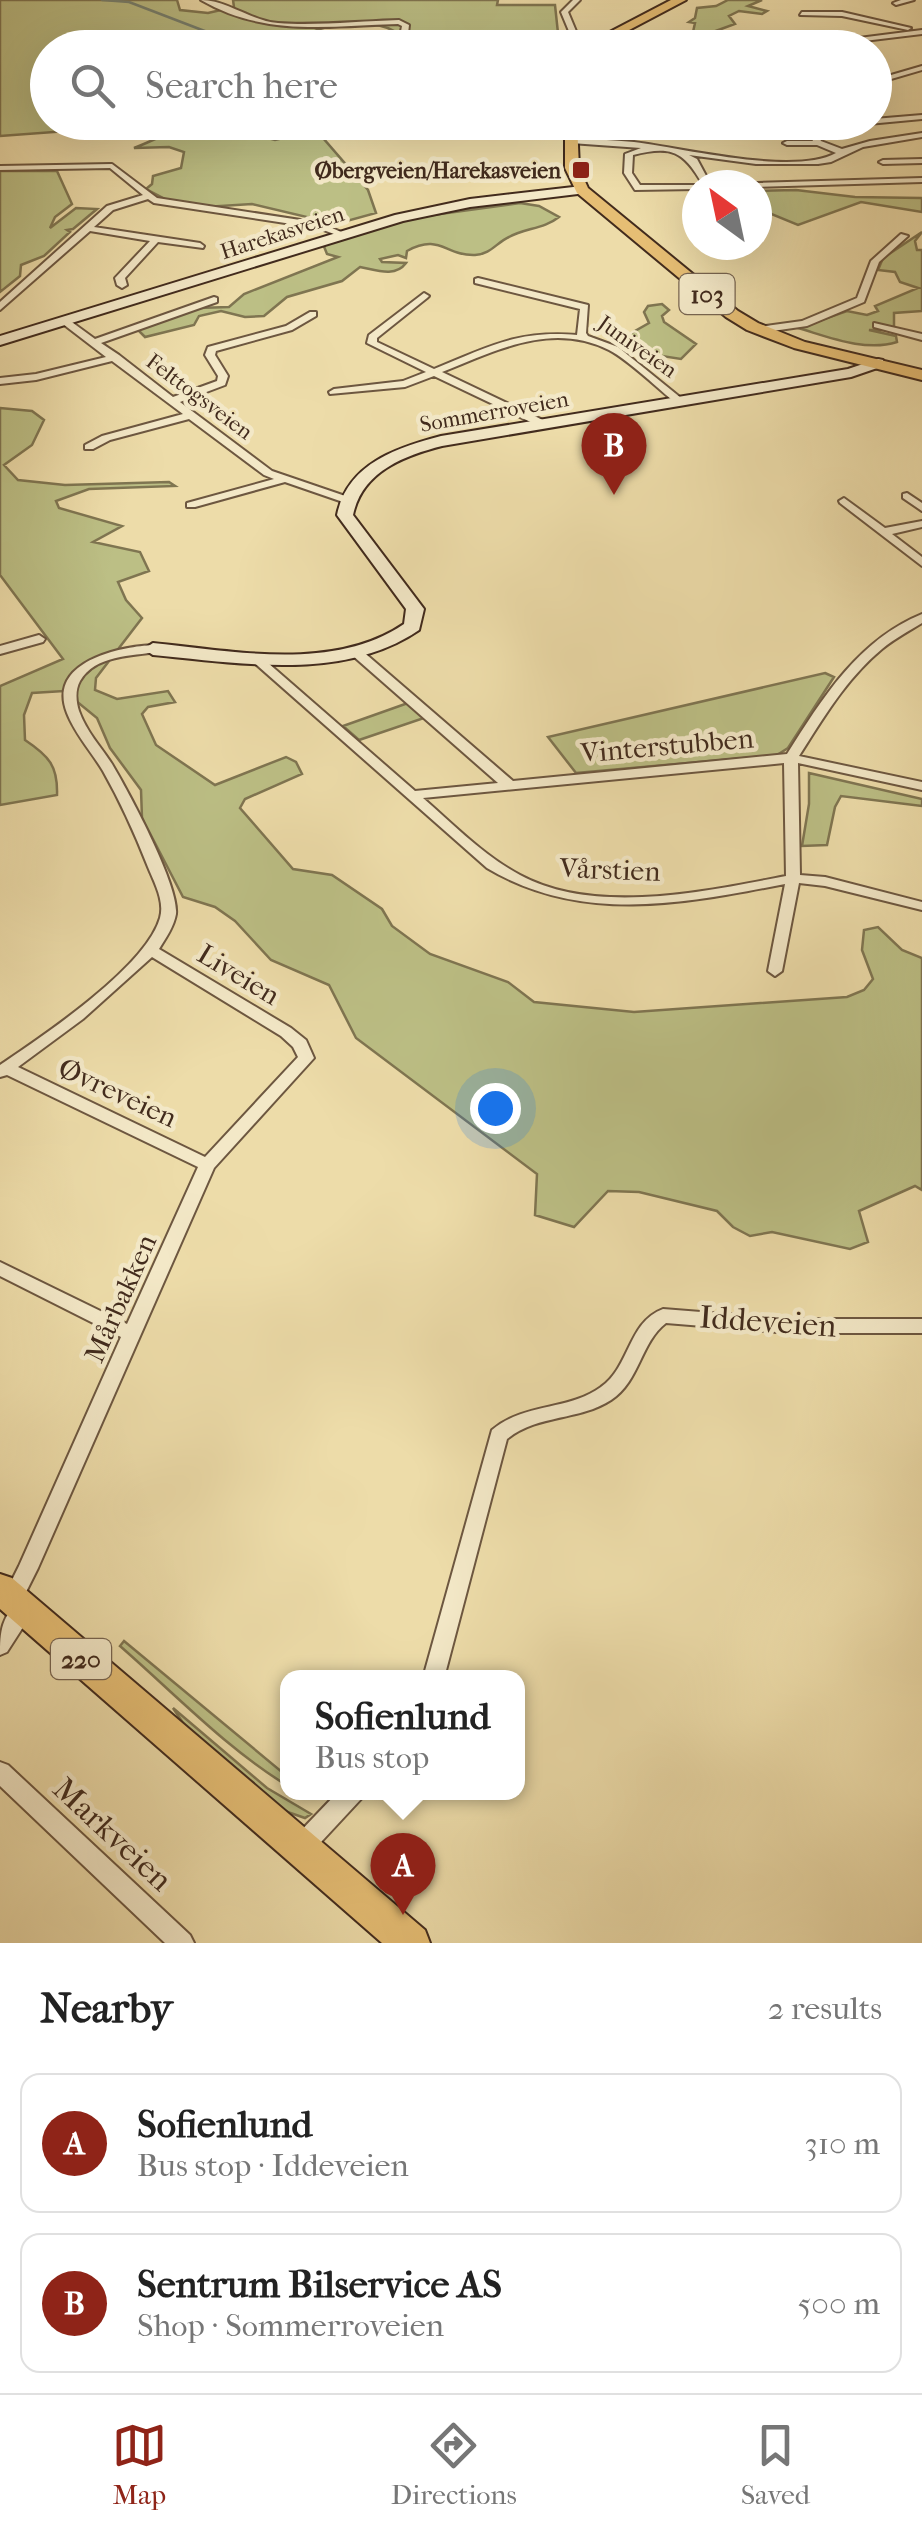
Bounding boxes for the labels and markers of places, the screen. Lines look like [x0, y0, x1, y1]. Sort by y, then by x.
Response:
place label: Øbergveien/Harekasveien [314, 158, 561, 184]
marker: Øbergveien/Harekasveien [570, 159, 592, 181]
pin: B [582, 412, 646, 495]
pin: A [370, 1832, 436, 1915]

